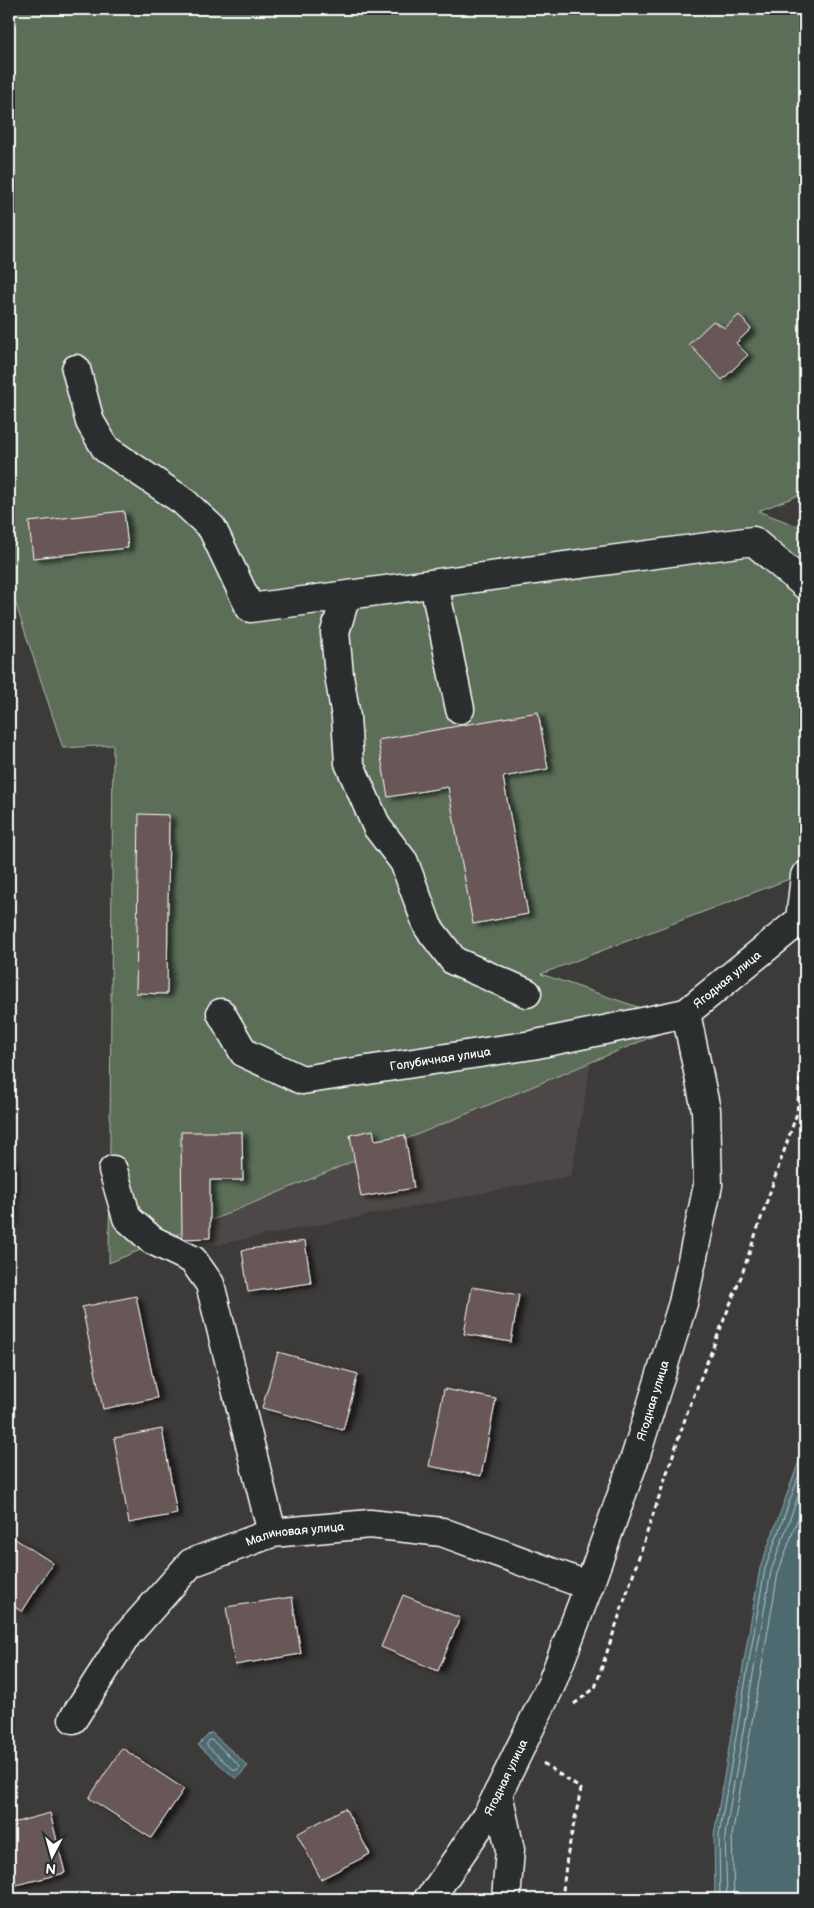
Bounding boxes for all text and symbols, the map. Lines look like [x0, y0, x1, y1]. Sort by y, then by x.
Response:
street label: Ягодная улица [690, 947, 764, 1011]
street label: Голубичная улица [389, 1044, 492, 1074]
street label: Ягодная улица [633, 1359, 672, 1443]
street label: Малиновая улица [243, 1519, 345, 1550]
street label: Ягодная улица [481, 1737, 531, 1818]
north arrow [28, 1830, 78, 1880]
text: N [45, 1859, 57, 1877]

